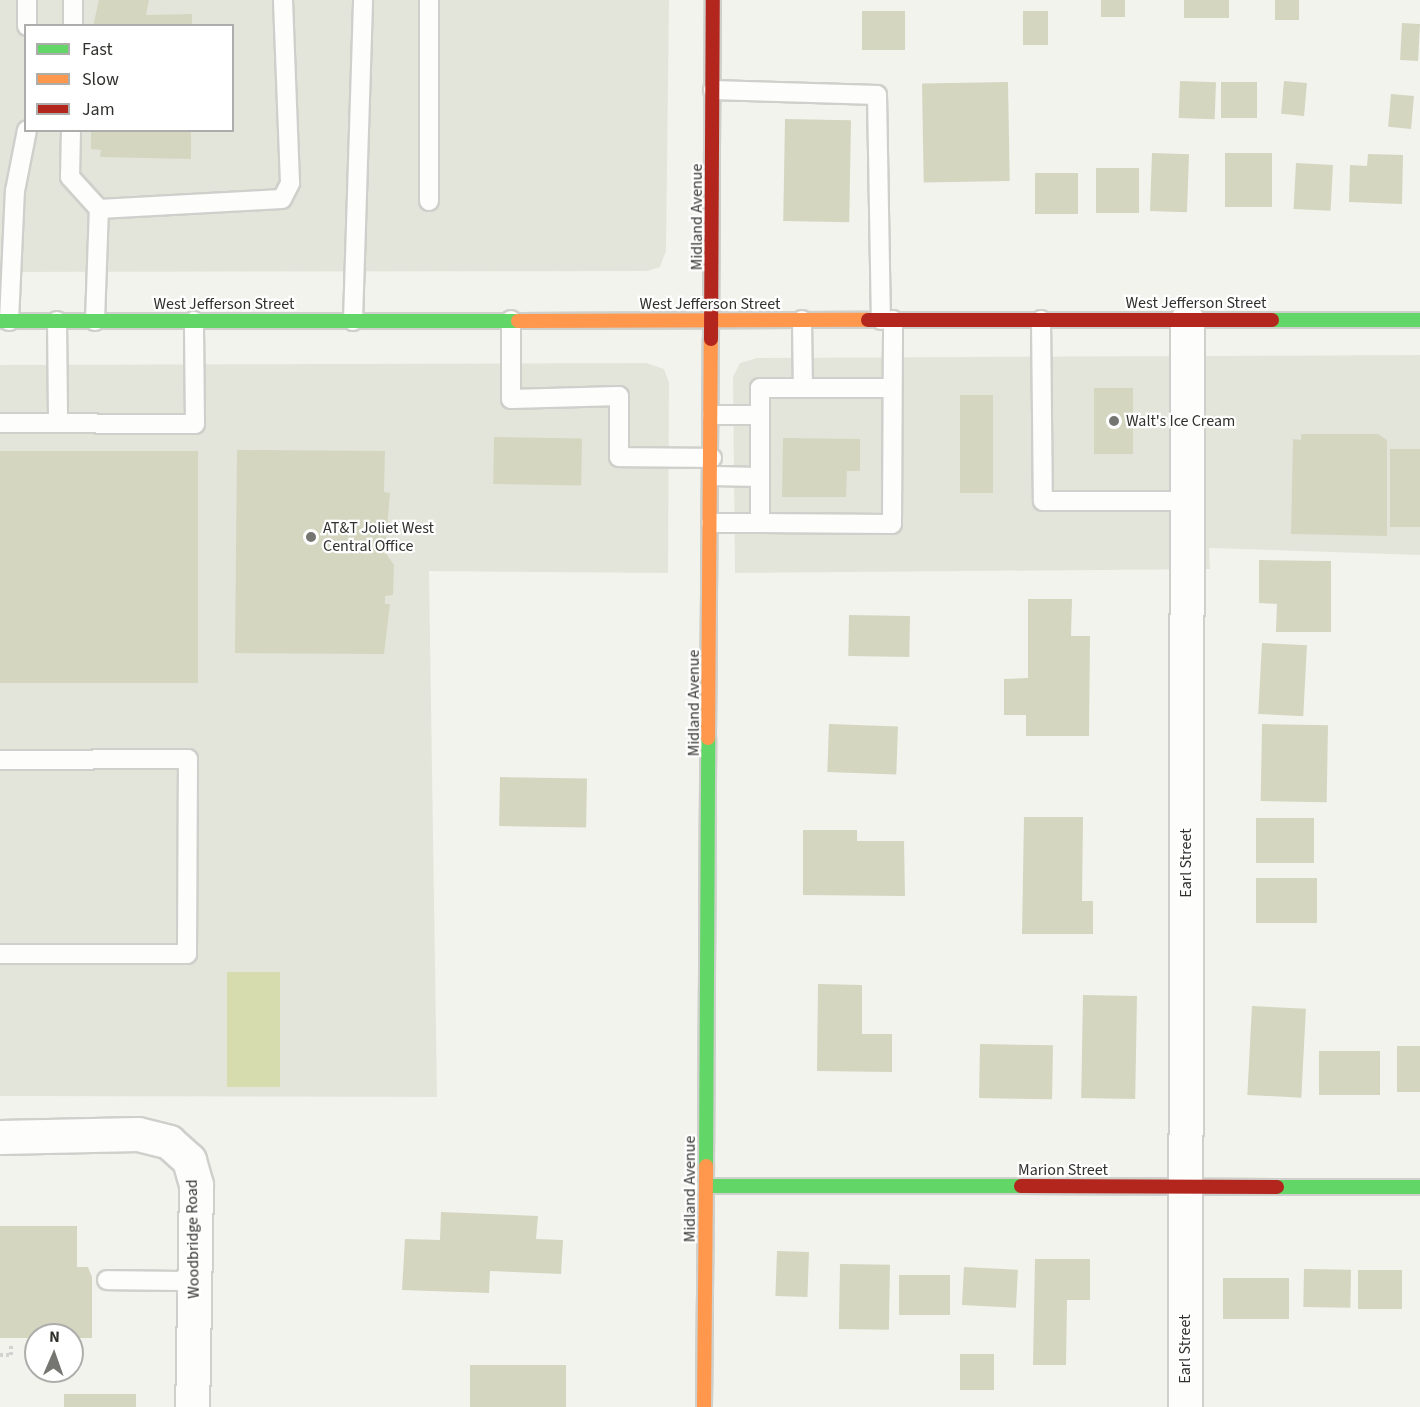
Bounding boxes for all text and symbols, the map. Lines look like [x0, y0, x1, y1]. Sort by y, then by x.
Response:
legend [24, 24, 234, 132]
text: Fast [82, 37, 113, 62]
text: Slow [82, 67, 119, 92]
text: Jam [82, 97, 115, 122]
street label: Midland Avenue [687, 164, 707, 270]
street label: West Jefferson Street [1126, 293, 1266, 313]
street label: West Jefferson Street [154, 294, 294, 314]
street label: West Jefferson Street [640, 294, 780, 314]
place label: Walt's Ice Cream [1126, 411, 1235, 431]
marker: Walt's Ice Cream [1107, 414, 1121, 428]
place label: AT&T Joliet West Central Office [323, 518, 434, 556]
marker: AT&T Joliet West Central Office [304, 530, 318, 544]
street label: Midland Avenue [684, 650, 704, 756]
street label: Earl Street [1176, 828, 1196, 898]
street label: Midland Avenue [680, 1136, 700, 1242]
street label: Marion Street [1018, 1160, 1108, 1180]
street label: Woodbridge Road [182, 1179, 204, 1299]
street label: Earl Street [1175, 1314, 1195, 1384]
north arrow [24, 1323, 84, 1383]
text: N [49, 1326, 60, 1348]

